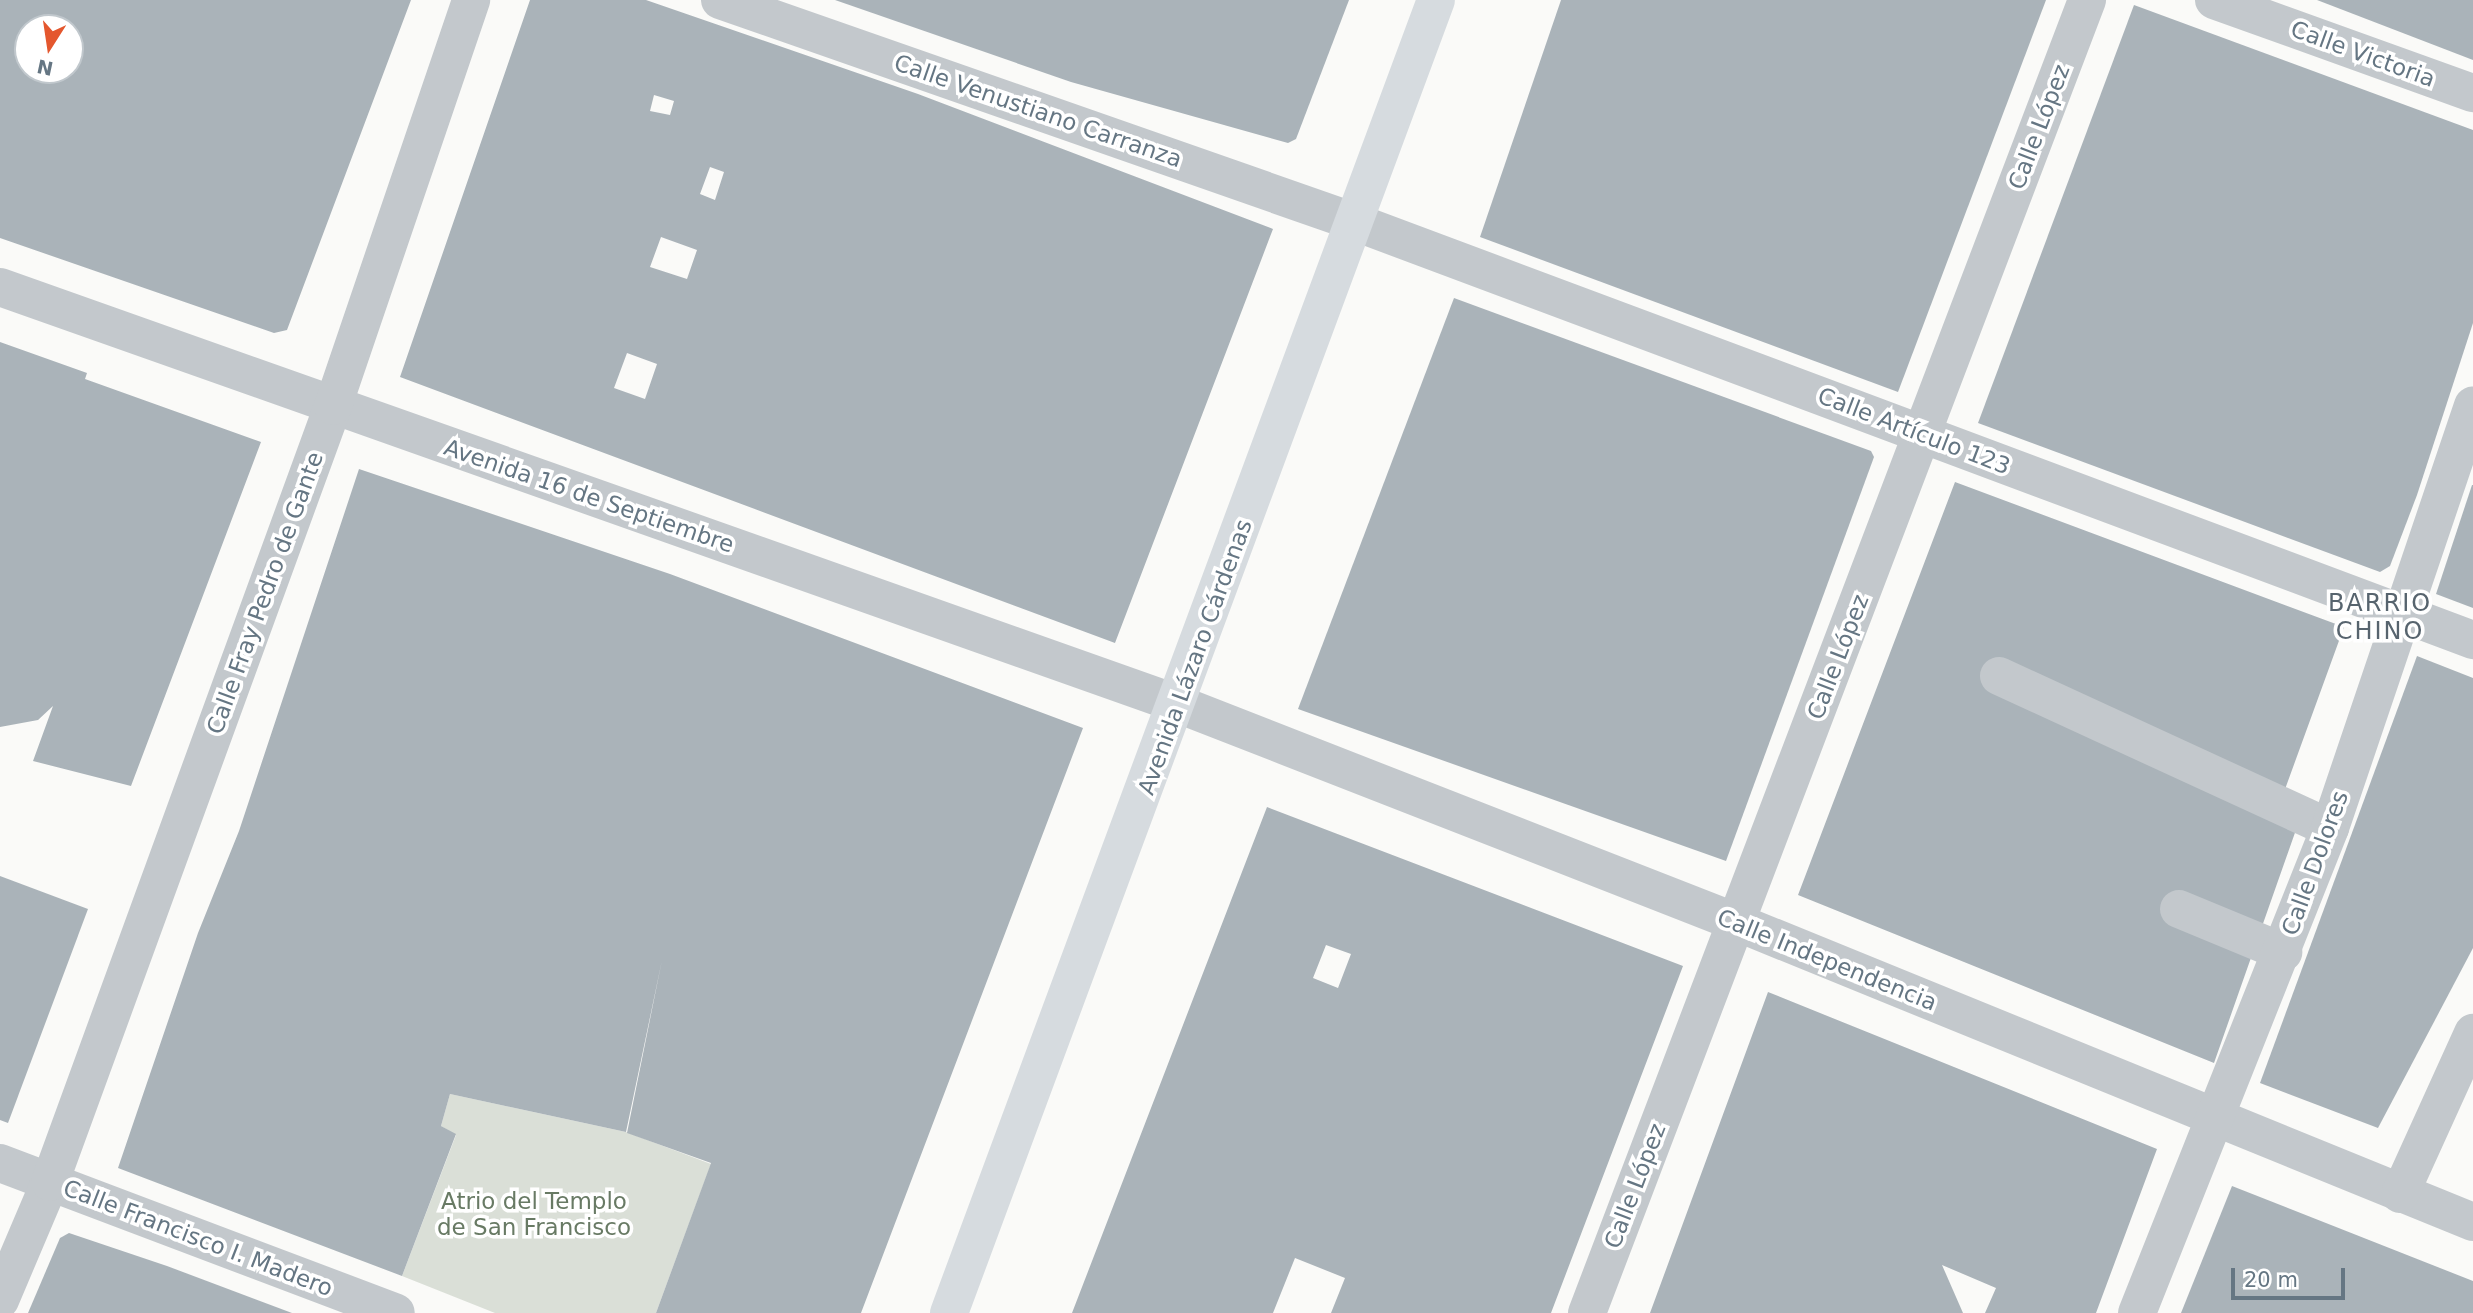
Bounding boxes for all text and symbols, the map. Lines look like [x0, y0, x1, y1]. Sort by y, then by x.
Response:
north arrow [14, 14, 84, 84]
street label: Calle Victoria [2287, 15, 2439, 93]
street label: Calle Venustiano Carranza [890, 49, 1186, 173]
text: N [35, 55, 55, 80]
street label: Calle López [2003, 61, 2075, 193]
street label: Calle Artículo 123 [1814, 382, 2014, 480]
street label: Avenida 16 de Septiembre [440, 433, 738, 559]
street label: Calle Fray Pedro de Gante [201, 448, 329, 738]
street label: Avenida Lázaro Cárdenas [1132, 515, 1258, 799]
district label: BARRIO CHINO [2329, 590, 2431, 646]
street label: Calle López [1802, 591, 1874, 723]
street label: Calle Dolores [2276, 787, 2354, 939]
street label: Calle Independencia [1713, 903, 1941, 1017]
street label: Calle López [1599, 1120, 1671, 1252]
street label: Calle Francisco I. Madero [59, 1174, 337, 1302]
park label: Atrio del Templo de San Francisco [437, 1187, 631, 1241]
scale bar [2235, 1254, 2349, 1298]
text: 20 m [2244, 1268, 2298, 1292]

